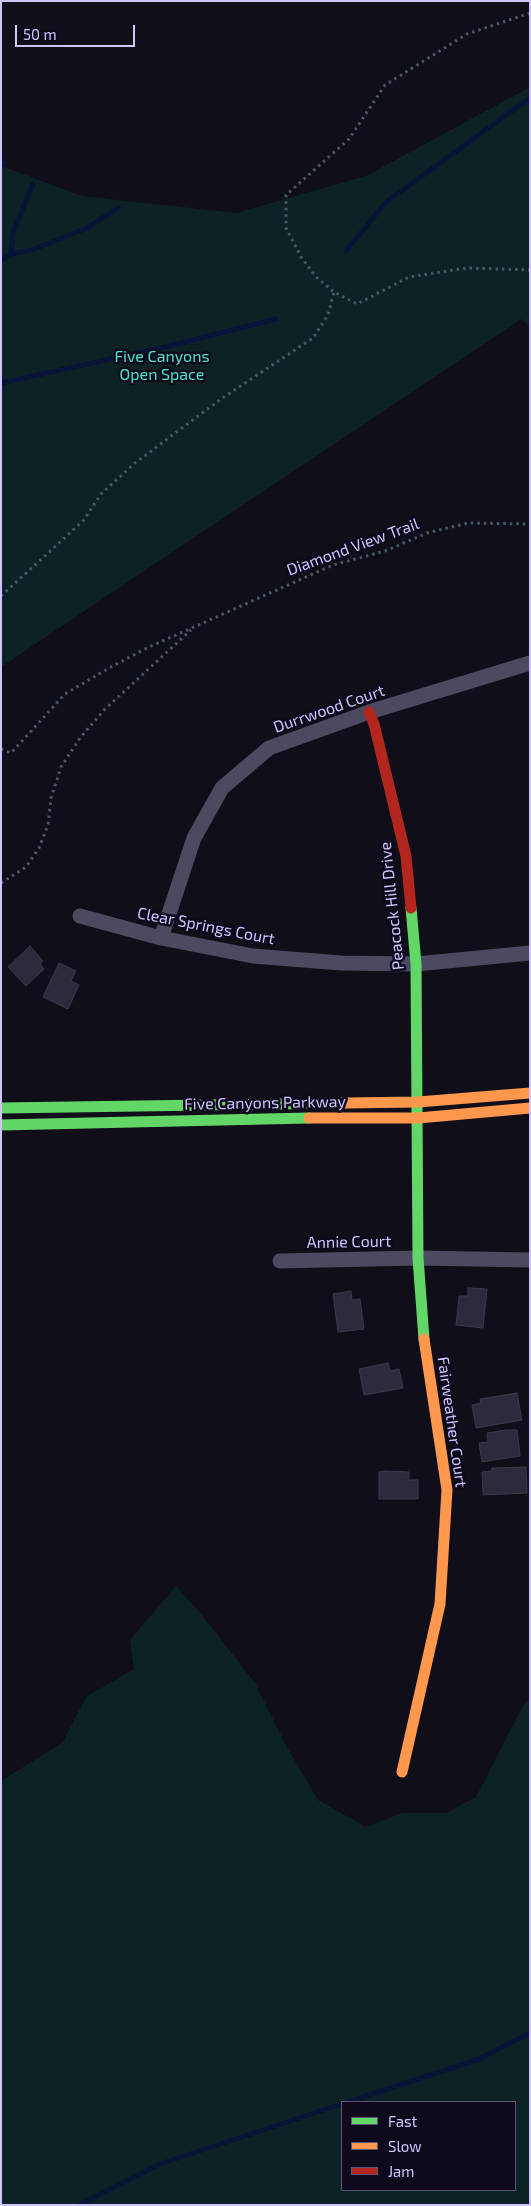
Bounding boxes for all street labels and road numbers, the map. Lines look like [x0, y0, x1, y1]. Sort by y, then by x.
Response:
street label: Diamond View Trail [284, 514, 422, 580]
street label: Durrwood Court [271, 681, 387, 737]
street label: Peacock Hill Drive [376, 841, 408, 971]
street label: Clear Springs Court [136, 903, 276, 949]
street label: Five Canyons Parkway [184, 1092, 346, 1114]
street label: Annie Court [307, 1232, 391, 1252]
street label: Fairweather Court [433, 1355, 471, 1489]

